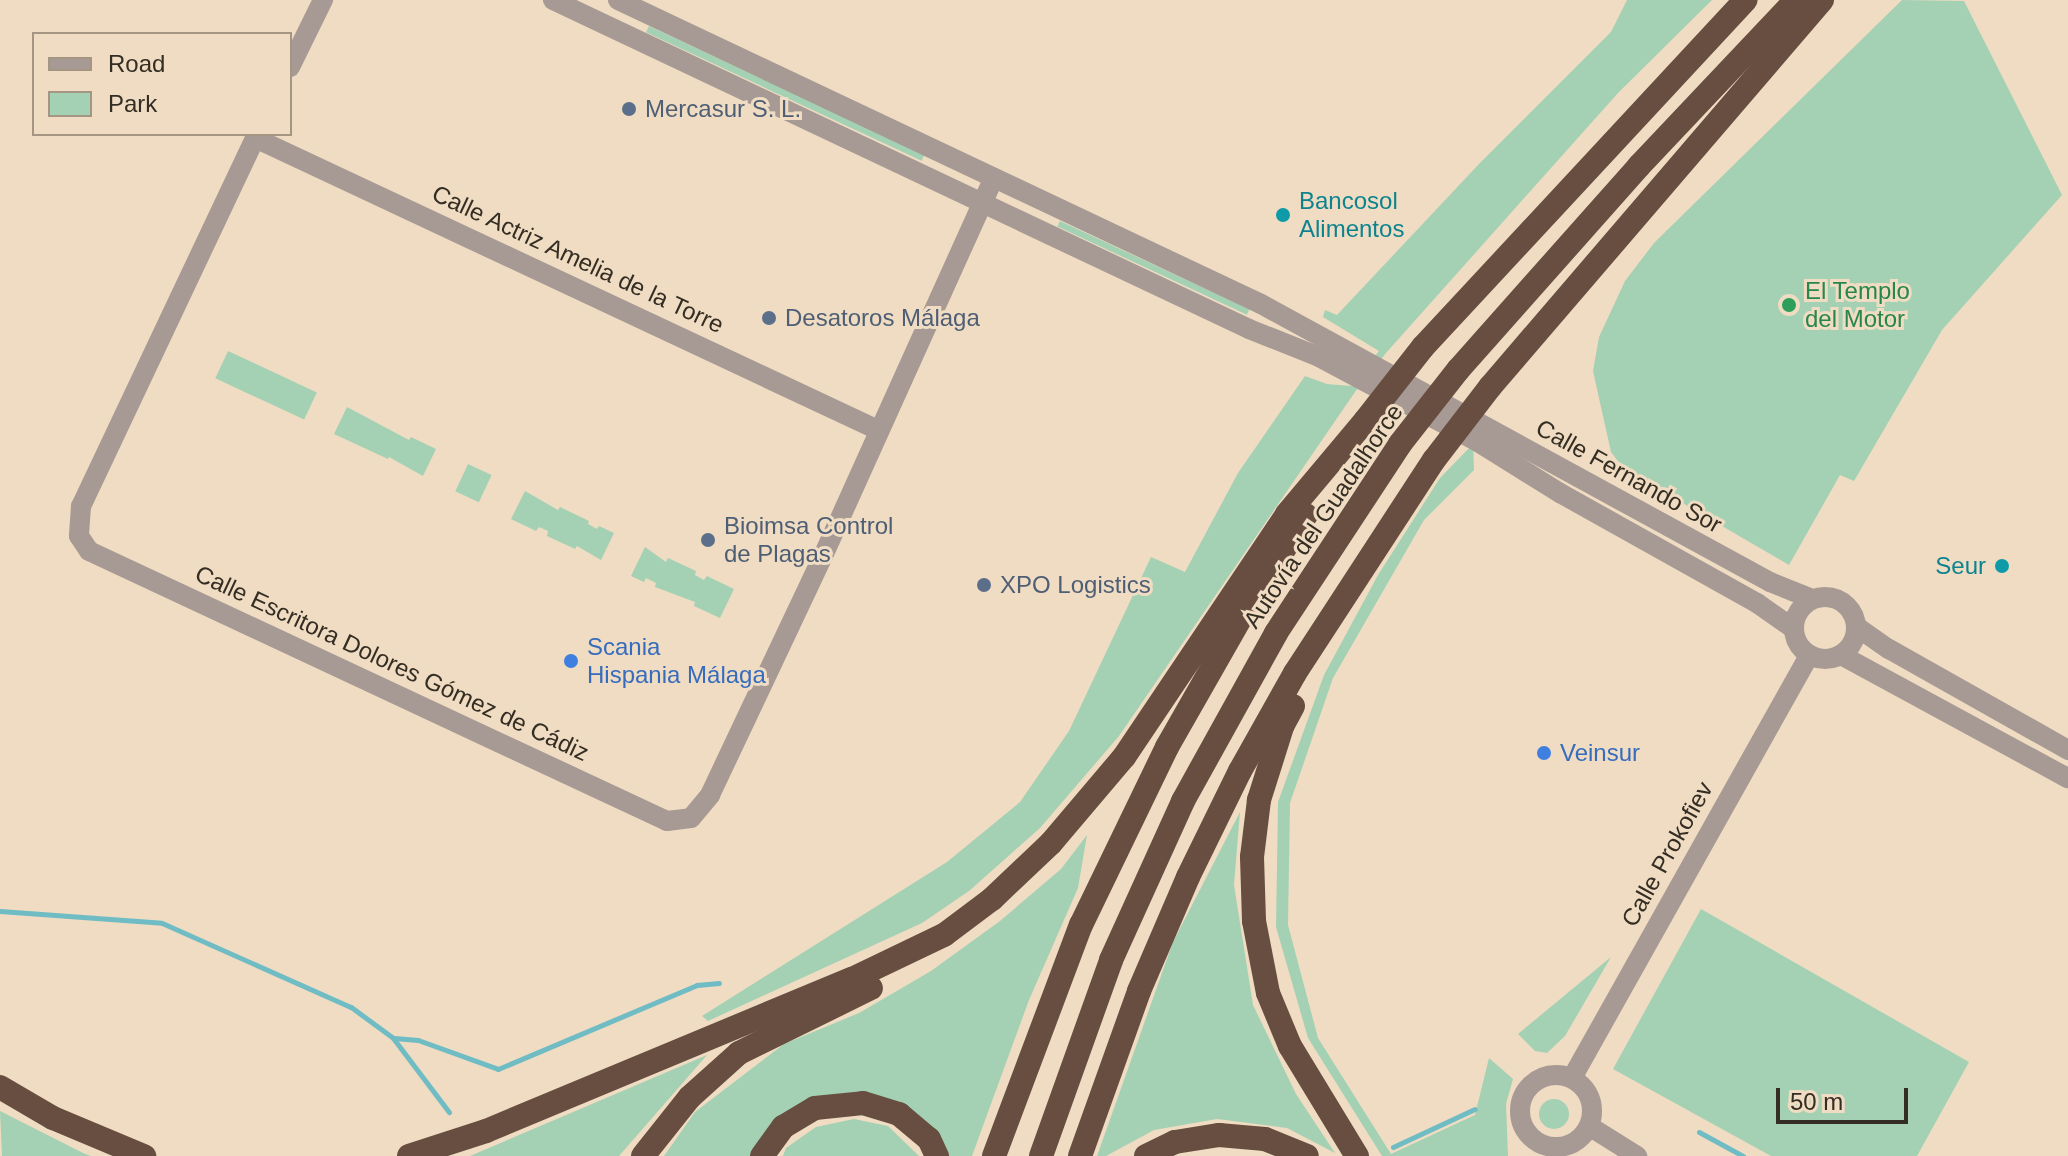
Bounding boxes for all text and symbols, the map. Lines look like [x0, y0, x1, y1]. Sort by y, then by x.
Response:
legend [32, 32, 292, 136]
text: Road [108, 50, 165, 77]
text: Park [108, 90, 157, 117]
place label: Mercasur S. L. [645, 95, 801, 123]
marker: Mercasur S. L. [620, 100, 638, 118]
street label: Calle Actriz Amelia de la Torre [426, 178, 730, 340]
place label: Bancosol Alimentos [1299, 187, 1404, 243]
marker: Bancosol Alimentos [1274, 206, 1292, 224]
place label: El Templo del Motor [1805, 277, 1910, 333]
marker: El Templo del Motor [1780, 296, 1798, 314]
place label: Desatoros Málaga [785, 304, 980, 332]
marker: Desatoros Málaga [760, 309, 778, 327]
street label: Autovía del Guadalhorce [1237, 398, 1409, 634]
street label: Calle Fernando Sor [1531, 413, 1727, 539]
place label: Bioimsa Control de Plagas [724, 512, 893, 568]
marker: Bioimsa Control de Plagas [699, 531, 717, 549]
place label: Seur [1935, 552, 1986, 580]
marker: Seur [1993, 557, 2011, 575]
street label: Calle Escritora Dolores Gómez de Cádiz [191, 559, 593, 767]
place label: XPO Logistics [1000, 571, 1151, 599]
marker: XPO Logistics [975, 576, 993, 594]
place label: Scania Hispania Málaga [587, 633, 766, 689]
marker: Scania Hispania Málaga [562, 652, 580, 670]
place label: Veinsur [1560, 739, 1640, 767]
marker: Veinsur [1535, 744, 1553, 762]
street label: Calle Prokofiev [1615, 776, 1719, 932]
scale bar [1780, 1072, 1912, 1122]
text: 50 m [1790, 1088, 1843, 1115]

